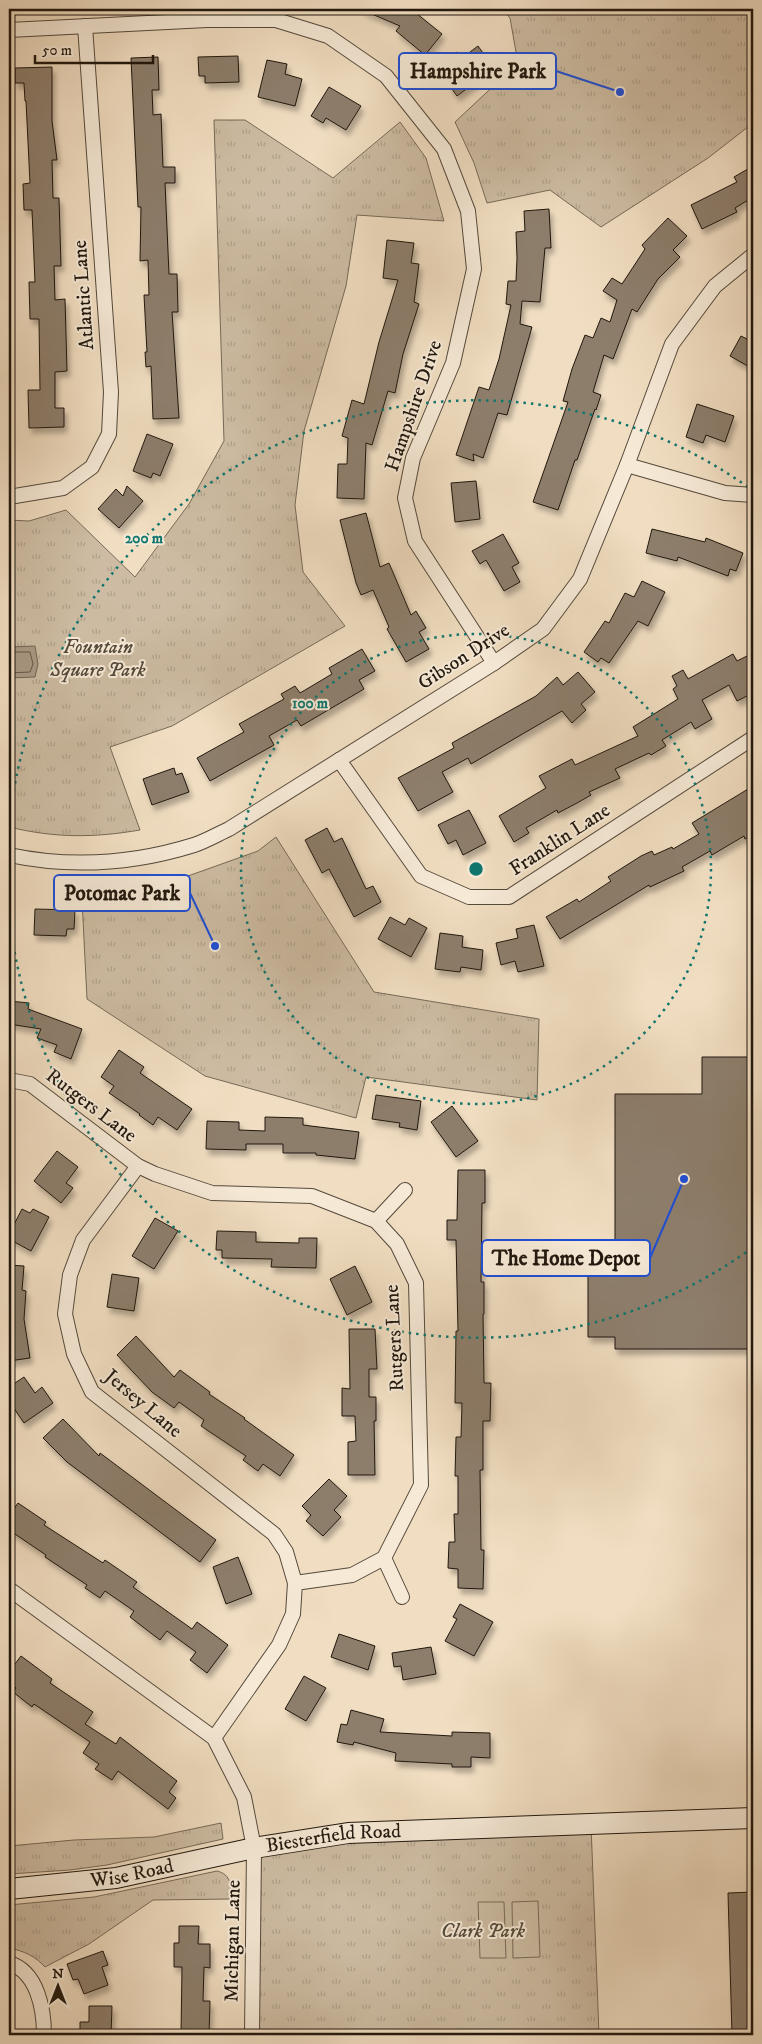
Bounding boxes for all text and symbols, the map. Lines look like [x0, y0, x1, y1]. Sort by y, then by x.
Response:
scale bar [35, 32, 152, 64]
text: 50 m [42, 41, 72, 60]
callout: Hampshire Park [399, 53, 556, 89]
text: Hampshire Park [410, 59, 547, 85]
street label: Atlantic Lane [68, 239, 100, 351]
street label: Hampshire Drive [380, 337, 448, 475]
text: 200 m [125, 529, 164, 548]
street label: Gibson Drive [414, 618, 514, 696]
park label: Fountain Square Park [49, 635, 146, 683]
text: 100 m [292, 694, 329, 713]
street label: Franklin Lane [505, 798, 615, 882]
centre of rings [467, 860, 485, 878]
callout: Potomac Park [54, 875, 190, 911]
text: Potomac Park [64, 881, 181, 907]
street label: Rutgers Lane [41, 1064, 141, 1148]
callout: The Home Depot [482, 1240, 650, 1276]
text: The Home Depot [491, 1246, 640, 1272]
street label: Rutgers Lane [380, 1284, 410, 1392]
street label: Jersey Lane [98, 1363, 187, 1444]
street label: Biesterfield Road [264, 1819, 402, 1858]
street label: Wise Road [88, 1853, 176, 1893]
street label: Michigan Lane [219, 1880, 247, 2002]
park label: Clark Park [441, 1919, 526, 1944]
north arrow [32, 1962, 82, 2012]
text: N [52, 1965, 64, 1983]

